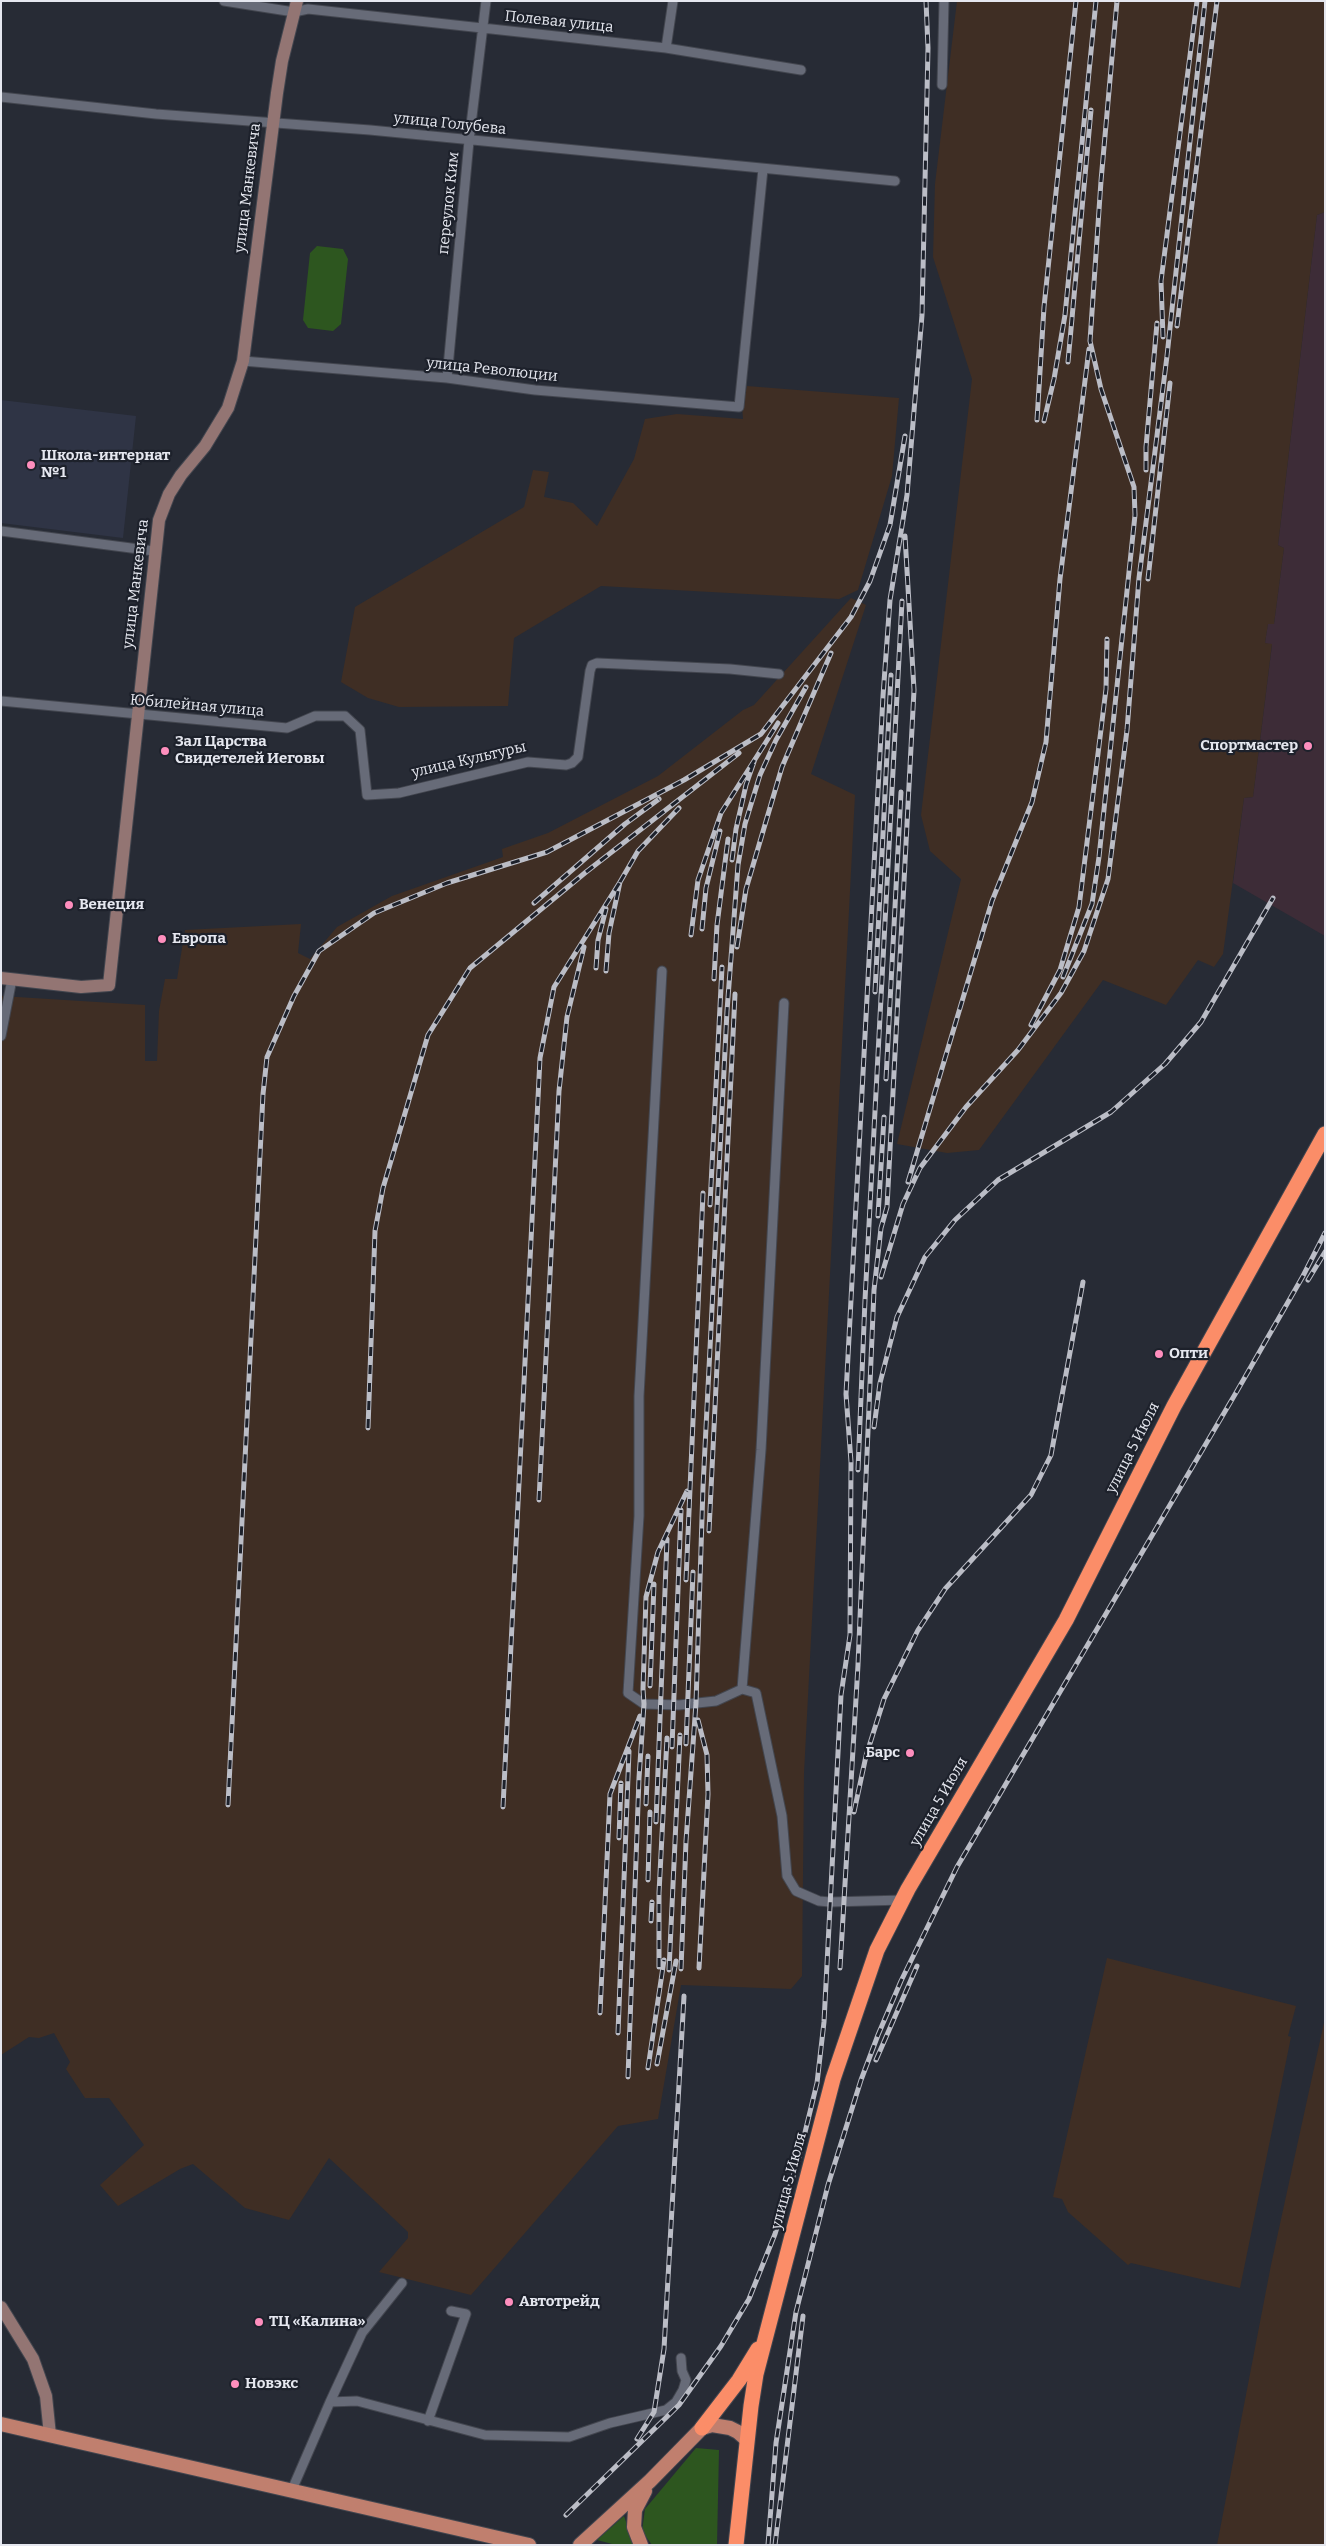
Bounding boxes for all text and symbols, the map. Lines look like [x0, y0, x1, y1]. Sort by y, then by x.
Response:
street label: Полевая улица [504, 7, 614, 37]
street label: улица Голубева [393, 109, 507, 139]
street label: улица Манкевича [231, 122, 265, 254]
street label: переулок Ким [435, 151, 463, 255]
street label: улица Революции [425, 354, 559, 386]
place label: Школа-интернат №1 [41, 447, 170, 482]
marker: Школа-интернат №1 [25, 459, 37, 471]
street label: улица Манкевича [119, 518, 153, 650]
street label: Юбилейная улица [129, 691, 265, 721]
place label: Зал Царства Свидетелей Иеговы [175, 733, 325, 768]
place label: Спортмастер [1200, 737, 1298, 755]
street label: улица Культуры [410, 738, 528, 782]
marker: Спортмастер [1302, 740, 1314, 752]
marker: Зал Царства Свидетелей Иеговы [159, 745, 171, 757]
place label: Венеция [79, 896, 144, 914]
marker: Венеция [63, 899, 75, 911]
place label: Европа [172, 930, 226, 948]
marker: Европа [156, 933, 168, 945]
place label: Опти [1169, 1345, 1208, 1363]
marker: Опти [1153, 1348, 1165, 1360]
street label: улица 5 Июля [1102, 1399, 1164, 1497]
place label: Барс [865, 1744, 900, 1762]
marker: Барс [904, 1747, 916, 1759]
street label: улица 5 Июля [906, 1754, 972, 1850]
street label: улица 5 Июля [767, 2130, 811, 2232]
place label: Автотрейд [519, 2293, 600, 2311]
marker: Автотрейд [503, 2296, 515, 2308]
place label: ТЦ «Калина» [269, 2313, 366, 2331]
marker: ТЦ «Калина» [253, 2316, 265, 2328]
place label: Новэкс [245, 2375, 298, 2393]
marker: Новэкс [229, 2378, 241, 2390]

